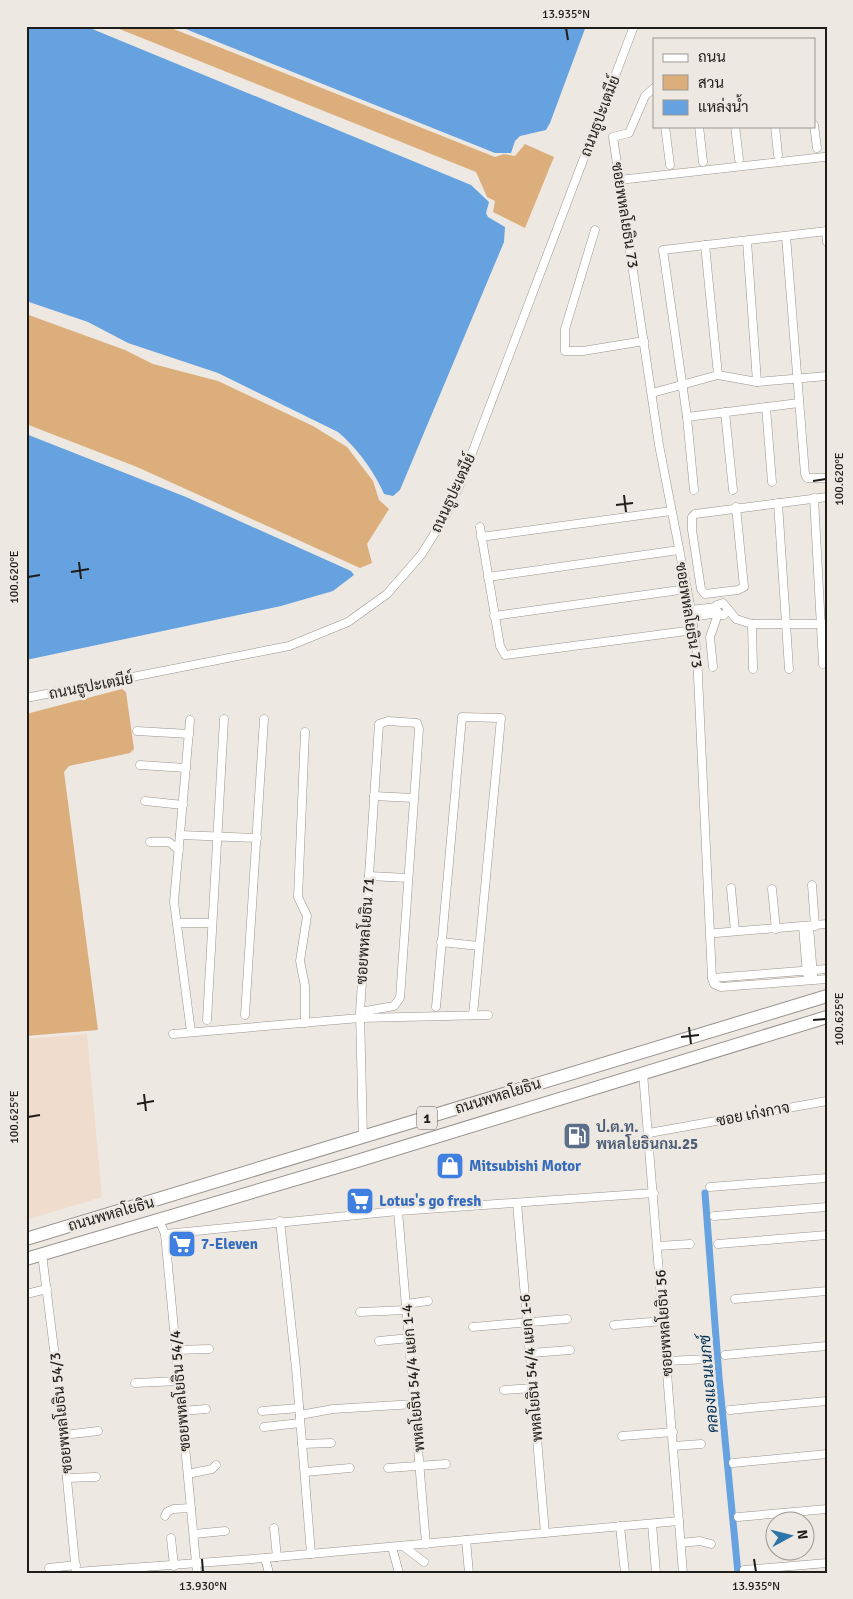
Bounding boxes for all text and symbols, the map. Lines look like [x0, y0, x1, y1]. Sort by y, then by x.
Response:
text: 13.935°N [542, 7, 590, 22]
legend [653, 38, 816, 128]
text: ถนน [698, 48, 726, 66]
street label: ถนนธูปะเตมีย์ [575, 73, 625, 159]
text: สวน [698, 74, 724, 92]
text: แหล่งน้ำ [698, 94, 749, 116]
street label: ซอยพหลโยธิน 73 [608, 161, 643, 269]
street label: ถนนธูปะเตมีย์ [426, 450, 480, 536]
text: 100.620°E [832, 452, 847, 506]
text: 100.620°E [7, 550, 22, 604]
street label: ซอยพหลโยธิน 73 [672, 561, 707, 669]
street label: ถนนธูปะเตมีย์ [47, 668, 135, 704]
street label: ซอยพหลโยธิน 71 [351, 877, 378, 985]
text: 100.625°E [832, 992, 847, 1046]
street label: ถนนพหลโยธิน [453, 1073, 543, 1118]
text: 100.625°E [7, 1090, 22, 1144]
street label: ซอย เก่งกาจ [715, 1097, 791, 1130]
road number: 1 [417, 1106, 437, 1130]
place label: ป.ต.ท. พหลโยธินกม.25 [596, 1118, 698, 1153]
fuel station icon: ป.ต.ท. พหลโยธินกม.25 [562, 1121, 592, 1151]
shop icon: Mitsubishi Motor [435, 1151, 465, 1181]
place label: Mitsubishi Motor [469, 1157, 581, 1175]
supermarket icon: Lotus's go fresh [345, 1186, 375, 1216]
street label: ถนนพหลโยธิน [66, 1192, 156, 1235]
place label: Lotus's go fresh [379, 1192, 481, 1210]
supermarket icon: 7-Eleven [167, 1229, 197, 1259]
place label: 7-Eleven [201, 1235, 258, 1253]
street label: ซอยพหลโยธิน 56 [650, 1269, 677, 1377]
street label: พหลโยธิน 54/4 แยก 1-6 [515, 1293, 546, 1443]
street label: พหลโยธิน 54/4 แยก 1-4 [397, 1303, 428, 1453]
street label: ซอยพหลโยธิน 54/4 [165, 1330, 194, 1452]
water label: คลองแอนเนกซ์ [692, 1332, 723, 1434]
street label: ซอยพหลโยธิน 54/3 [45, 1352, 76, 1474]
north arrow [766, 1512, 816, 1562]
text: N [793, 1529, 811, 1540]
text: 13.930°N [179, 1579, 227, 1594]
text: 13.935°N [732, 1579, 780, 1594]

